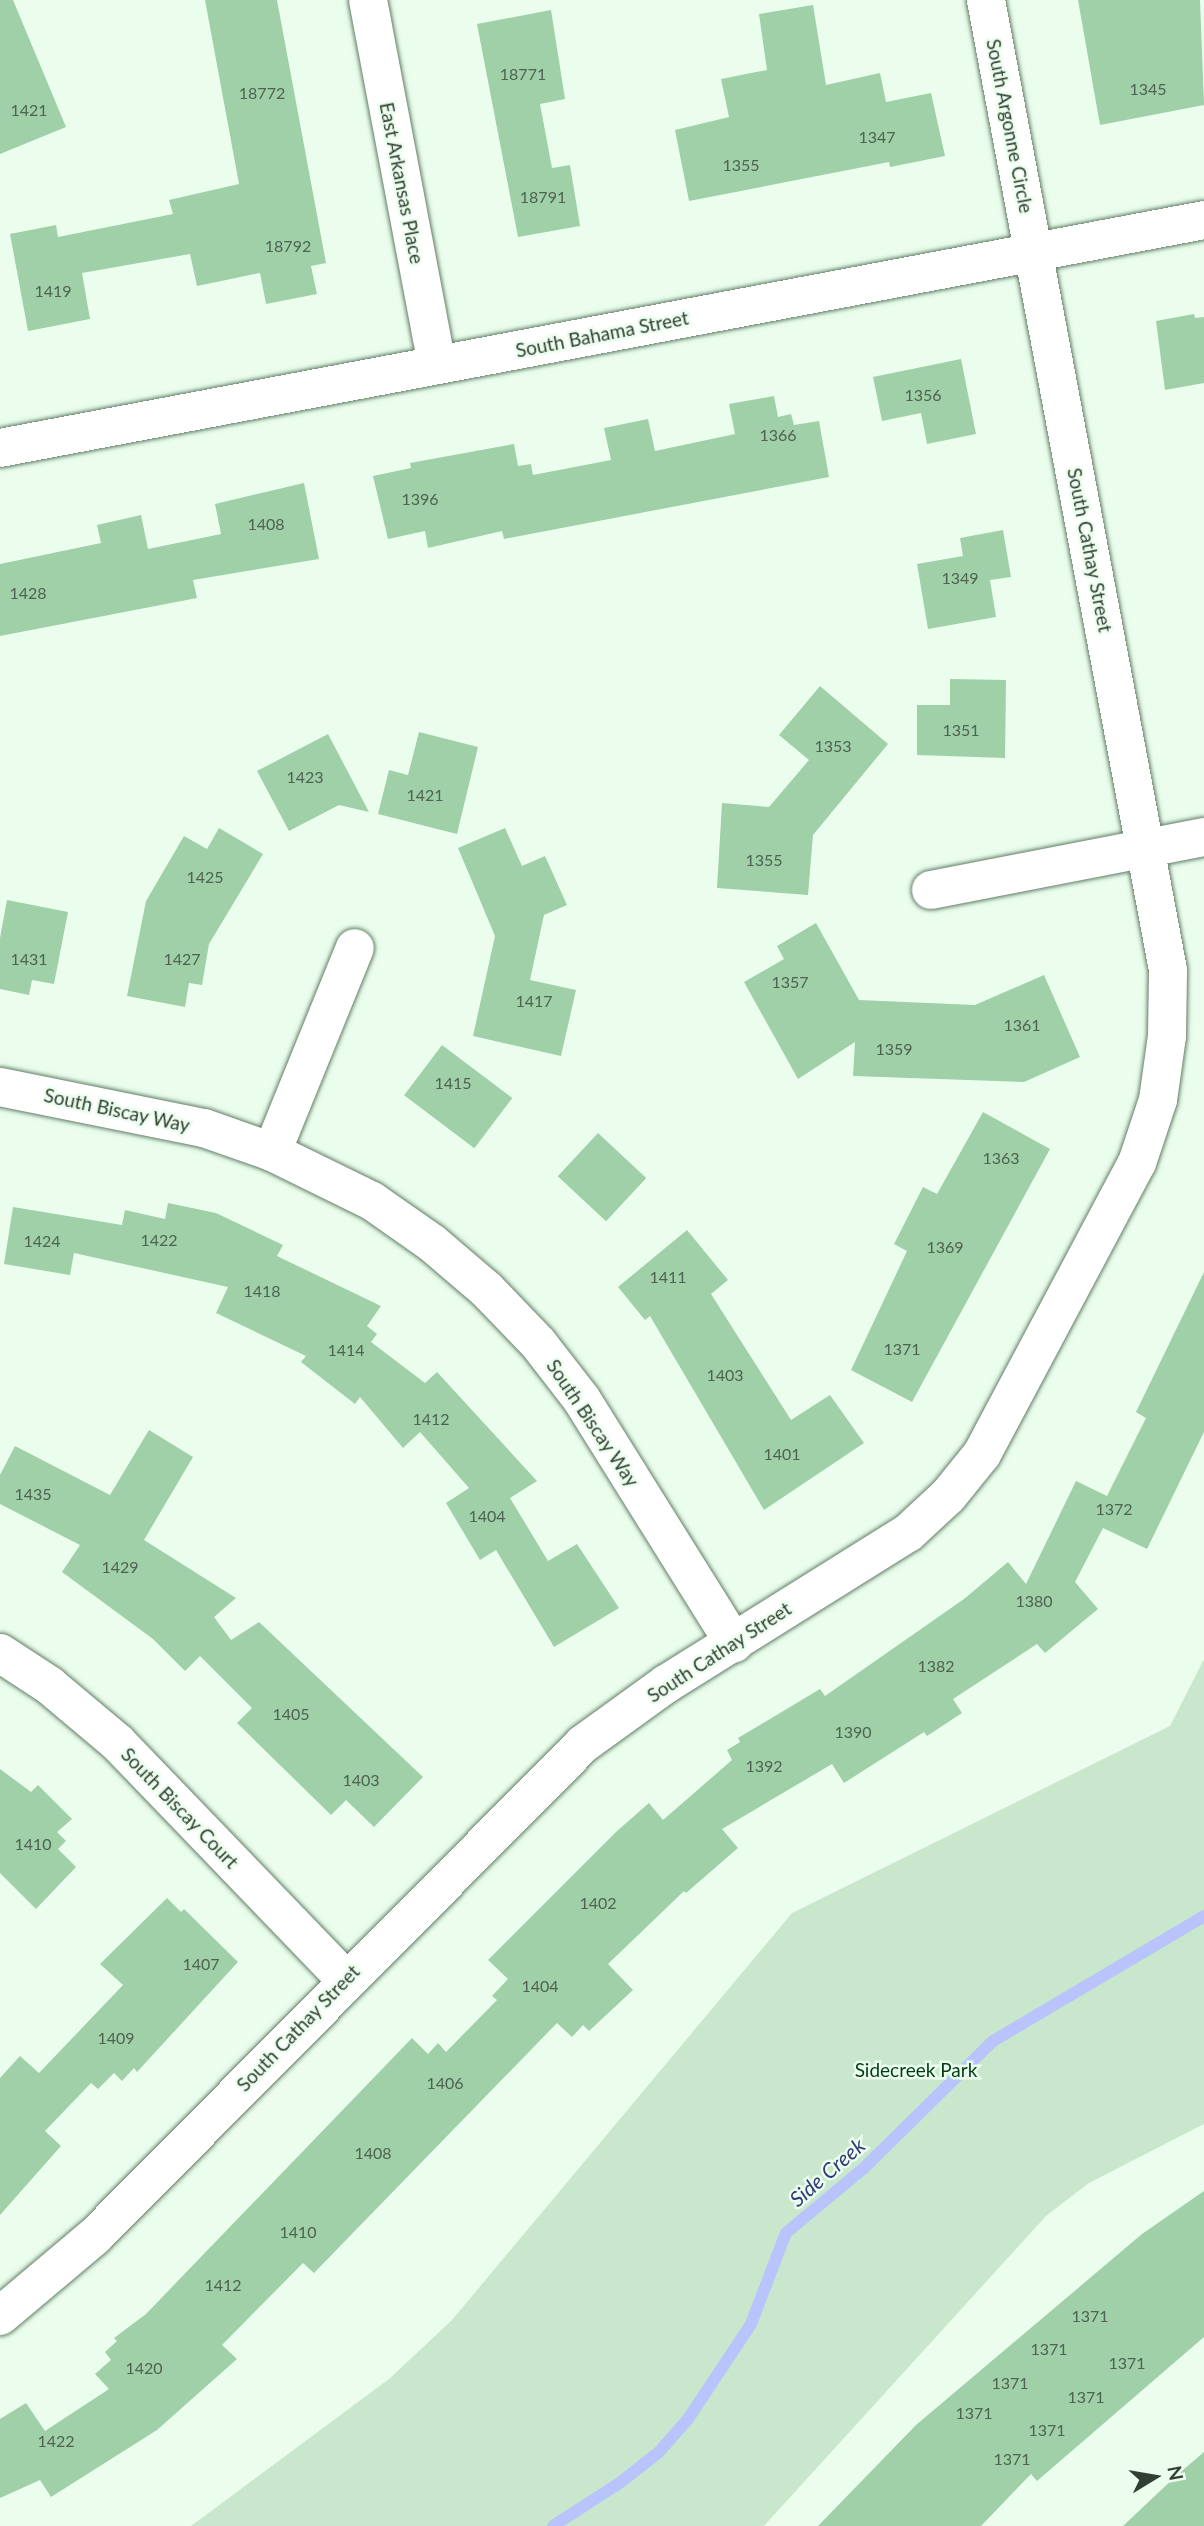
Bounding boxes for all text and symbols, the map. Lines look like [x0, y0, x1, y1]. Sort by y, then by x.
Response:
street label: South Argonne Circle [982, 37, 1038, 215]
house number: 18771 [500, 64, 546, 84]
house number: 1345 [1129, 79, 1167, 99]
house number: 18772 [239, 83, 285, 103]
house number: 1421 [10, 100, 48, 120]
street label: East Arkansas Place [375, 100, 429, 266]
house number: 1347 [858, 127, 896, 147]
house number: 1355 [722, 155, 760, 175]
house number: 18791 [520, 187, 566, 207]
house number: 18792 [265, 236, 311, 256]
house number: 1419 [34, 281, 72, 301]
street label: South Bahama Street [514, 306, 690, 362]
house number: 1356 [904, 385, 942, 405]
house number: 1366 [759, 425, 797, 445]
street label: South Cathay Street [1063, 466, 1117, 634]
house number: 1396 [401, 489, 439, 509]
house number: 1408 [247, 514, 285, 534]
house number: 1349 [941, 568, 979, 588]
house number: 1428 [9, 583, 47, 603]
house number: 1351 [942, 720, 980, 740]
house number: 1353 [814, 736, 852, 756]
house number: 1423 [286, 767, 324, 787]
house number: 1421 [406, 785, 444, 805]
house number: 1355 [745, 850, 783, 870]
house number: 1425 [186, 867, 224, 887]
house number: 1431 [10, 949, 48, 969]
house number: 1427 [163, 949, 201, 969]
house number: 1357 [771, 972, 809, 992]
house number: 1417 [515, 991, 553, 1011]
house number: 1361 [1003, 1015, 1041, 1035]
house number: 1359 [875, 1039, 913, 1059]
house number: 1415 [434, 1073, 472, 1093]
street label: South Biscay Way [42, 1083, 192, 1137]
house number: 1363 [982, 1148, 1020, 1168]
house number: 1422 [140, 1230, 178, 1250]
house number: 1424 [23, 1231, 61, 1251]
house number: 1369 [926, 1237, 964, 1257]
house number: 1411 [649, 1267, 687, 1287]
house number: 1418 [243, 1281, 281, 1301]
house number: 1371 [883, 1339, 921, 1359]
house number: 1414 [327, 1340, 365, 1360]
street label: South Biscay Way [542, 1355, 644, 1491]
house number: 1403 [706, 1365, 744, 1385]
house number: 1412 [412, 1409, 450, 1429]
house number: 1401 [763, 1444, 801, 1464]
house number: 1435 [14, 1484, 52, 1504]
house number: 1372 [1095, 1499, 1133, 1519]
house number: 1404 [468, 1506, 506, 1526]
house number: 1429 [101, 1557, 139, 1577]
house number: 1380 [1015, 1591, 1053, 1611]
street label: South Cathay Street [643, 1597, 795, 1707]
house number: 1382 [917, 1656, 955, 1676]
house number: 1405 [272, 1704, 310, 1724]
house number: 1390 [834, 1722, 872, 1742]
street label: South Biscay Court [116, 1743, 244, 1873]
house number: 1392 [745, 1756, 783, 1776]
house number: 1403 [342, 1770, 380, 1790]
house number: 1410 [14, 1834, 52, 1854]
house number: 1402 [579, 1893, 617, 1913]
house number: 1407 [182, 1954, 220, 1974]
street label: South Cathay Street [232, 1960, 364, 2096]
house number: 1404 [521, 1976, 559, 1996]
house number: 1409 [97, 2028, 135, 2048]
park label: Sidecreek Park [855, 2059, 977, 2081]
house number: 1406 [426, 2073, 464, 2093]
water label: Side Creek [784, 2133, 870, 2211]
house number: 1408 [354, 2143, 392, 2163]
house number: 1410 [279, 2222, 317, 2242]
house number: 1412 [204, 2275, 242, 2295]
house number: 1371 [1071, 2306, 1109, 2326]
house number: 1371 [1030, 2339, 1068, 2359]
house number: 1371 [1108, 2353, 1146, 2373]
house number: 1420 [125, 2358, 163, 2378]
house number: 1371 [991, 2373, 1029, 2393]
house number: 1371 [1067, 2387, 1105, 2407]
house number: 1371 [955, 2403, 993, 2423]
house number: 1371 [1028, 2420, 1066, 2440]
house number: 1422 [37, 2431, 75, 2451]
north arrow [1120, 2442, 1190, 2512]
house number: 1371 [993, 2449, 1031, 2469]
text: N [1163, 2464, 1189, 2482]

